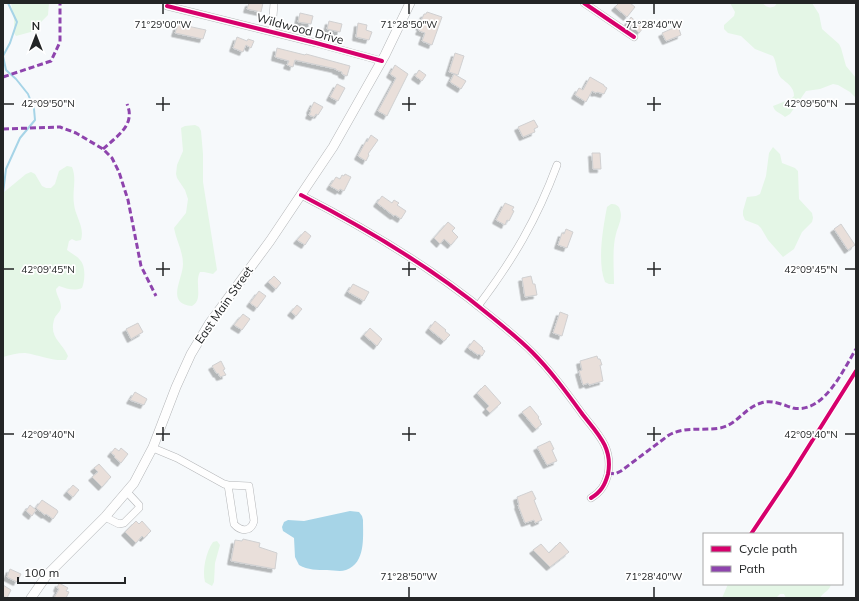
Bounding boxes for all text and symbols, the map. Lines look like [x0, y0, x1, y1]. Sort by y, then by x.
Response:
street label: Wildwood Drive [255, 10, 345, 47]
north arrow [16, 16, 56, 56]
text: 71°29'00"W [135, 18, 191, 31]
text: 71°28'50"W [381, 18, 437, 31]
text: 71°28'40"W [626, 18, 682, 31]
text: N [32, 19, 40, 33]
text: 42°09'50"N [21, 97, 75, 110]
text: 42°09'50"N [784, 97, 838, 110]
text: 42°09'45"N [21, 263, 75, 276]
street label: East Main Street [191, 263, 256, 346]
text: 42°09'45"N [784, 263, 838, 276]
text: 42°09'40"N [21, 428, 75, 441]
text: 42°09'40"N [784, 428, 838, 441]
legend [703, 533, 843, 585]
text: Cycle path [739, 541, 797, 556]
scale bar [18, 559, 125, 585]
text: Path [739, 561, 765, 576]
text: 100 m [24, 565, 59, 580]
text: 71°28'50"W [381, 570, 437, 583]
text: 71°28'40"W [626, 570, 682, 583]

